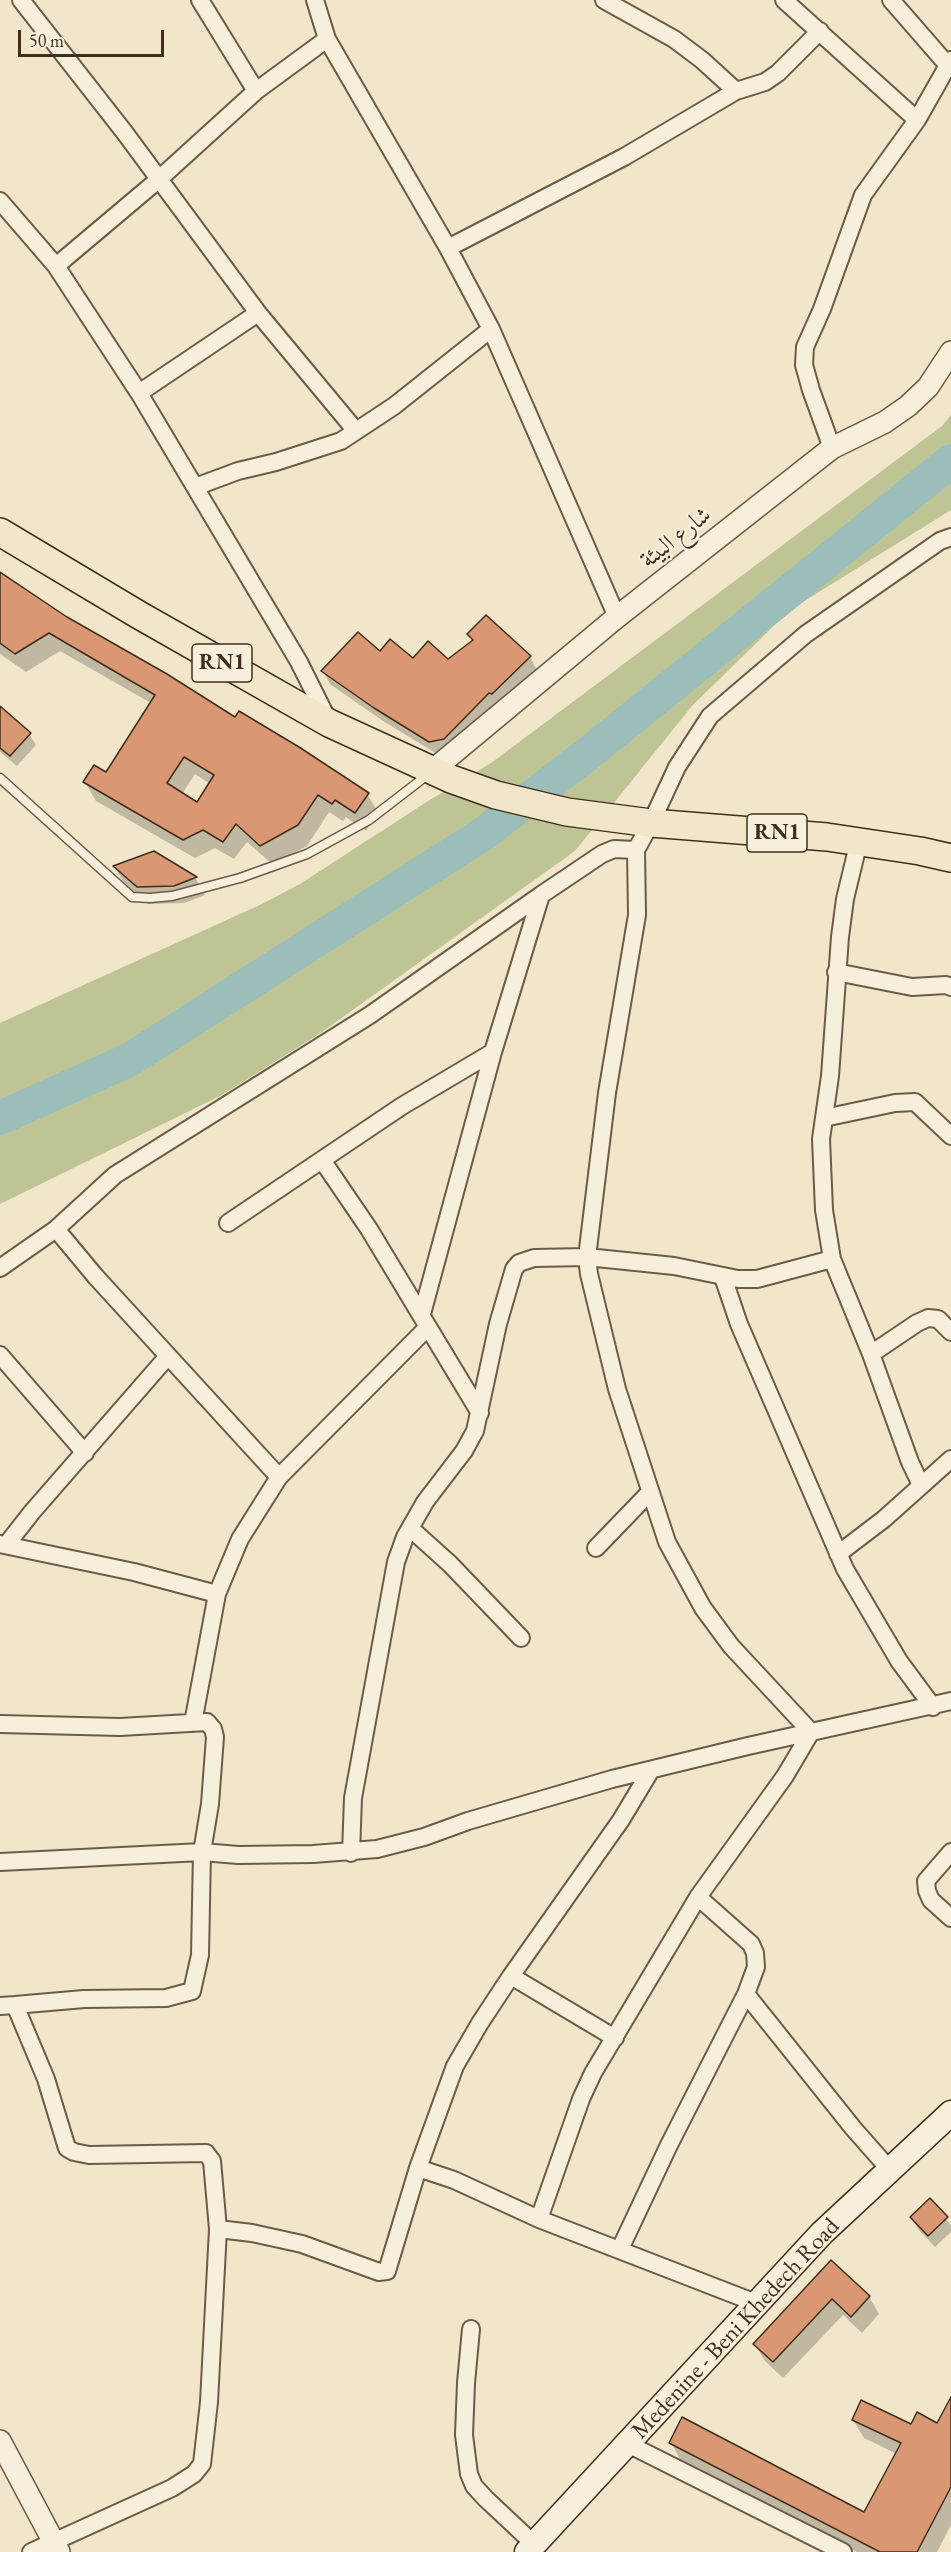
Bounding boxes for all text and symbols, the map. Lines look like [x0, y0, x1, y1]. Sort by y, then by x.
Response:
scale bar [21, 18, 166, 56]
text: 50 m [29, 29, 64, 52]
street label: شارع البيئة [635, 501, 717, 575]
road number: RN1 [192, 644, 252, 682]
road number: RN1 [747, 814, 807, 852]
street label: Medenine - Beni Khedech Road [626, 2213, 846, 2445]

